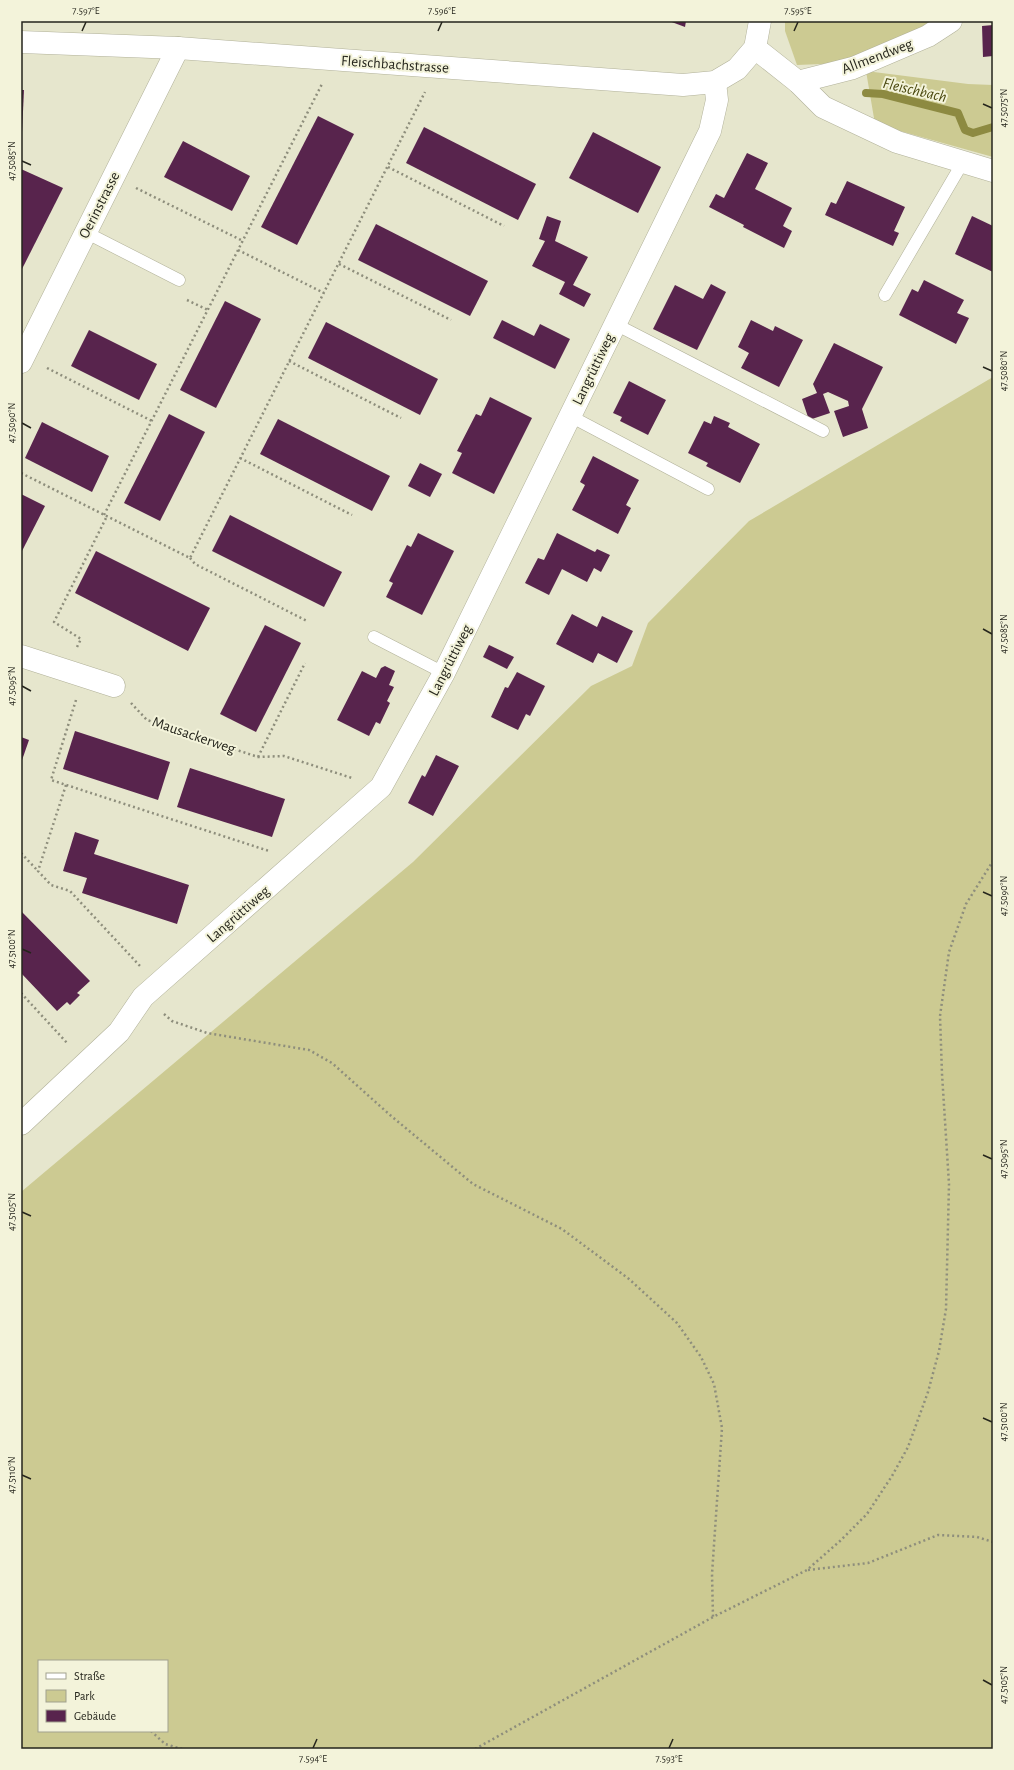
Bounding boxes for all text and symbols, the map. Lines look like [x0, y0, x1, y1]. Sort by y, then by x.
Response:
text: 7.597°E [72, 6, 100, 16]
text: 7.596°E [428, 6, 456, 16]
text: 7.595°E [784, 6, 812, 16]
street label: Allmendweg [840, 36, 915, 77]
street label: Fleischbachstrasse [341, 53, 449, 76]
water label: Fleischbach [881, 75, 948, 105]
text: 47.5075°N [999, 89, 1009, 127]
text: 47.5085°N [7, 141, 17, 181]
street label: Oerinstrasse [76, 169, 123, 241]
street label: Langrüttiweg [570, 330, 618, 407]
text: 47.5080°N [999, 351, 1009, 391]
text: 47.5090°N [7, 403, 17, 443]
text: 47.5085°N [999, 614, 1009, 654]
street label: Langrüttiweg [426, 622, 475, 698]
text: 47.5095°N [7, 666, 17, 706]
street label: Mausackerweg [150, 714, 238, 757]
text: 47.5090°N [999, 876, 1009, 916]
street label: Langrüttiweg [204, 883, 273, 946]
text: 47.5100°N [7, 929, 17, 969]
text: 47.5095°N [999, 1139, 1009, 1179]
text: 47.5105°N [7, 1193, 17, 1231]
text: 47.5100°N [999, 1402, 1009, 1442]
text: 47.5110°N [7, 1456, 17, 1494]
legend [38, 1660, 168, 1732]
text: 47.5105°N [999, 1666, 1009, 1704]
text: Straße [74, 1670, 105, 1682]
text: Park [74, 1690, 95, 1702]
text: Gebäude [74, 1710, 116, 1722]
text: 7.594°E [299, 1754, 327, 1764]
text: 7.593°E [655, 1754, 683, 1764]

